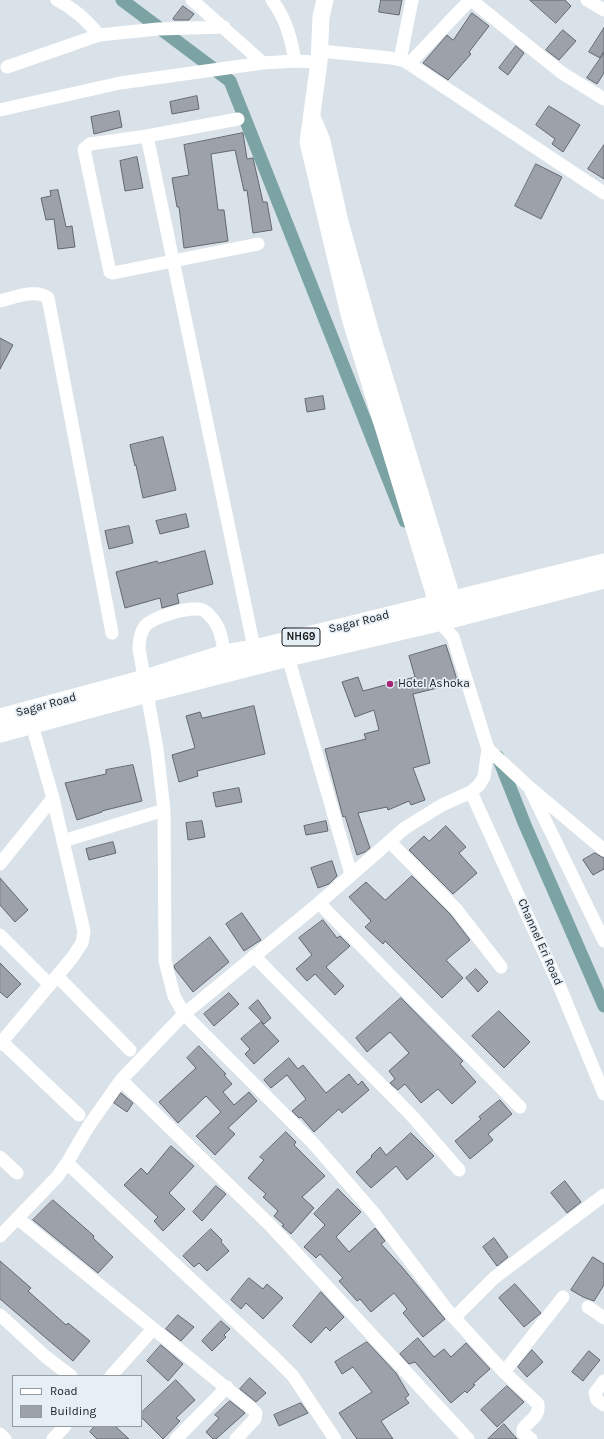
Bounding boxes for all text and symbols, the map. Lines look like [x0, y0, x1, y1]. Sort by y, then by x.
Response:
street label: Sagar Road [327, 608, 391, 636]
road number: NH69 [282, 628, 320, 646]
place label: Hotel Ashoka [398, 677, 470, 691]
marker: Hotel Ashoka [385, 679, 395, 689]
street label: Sagar Road [14, 690, 78, 720]
street label: Channel Eri Road [514, 897, 566, 987]
legend [12, 1375, 142, 1427]
text: Road [50, 1384, 78, 1398]
text: Building [50, 1404, 96, 1418]

